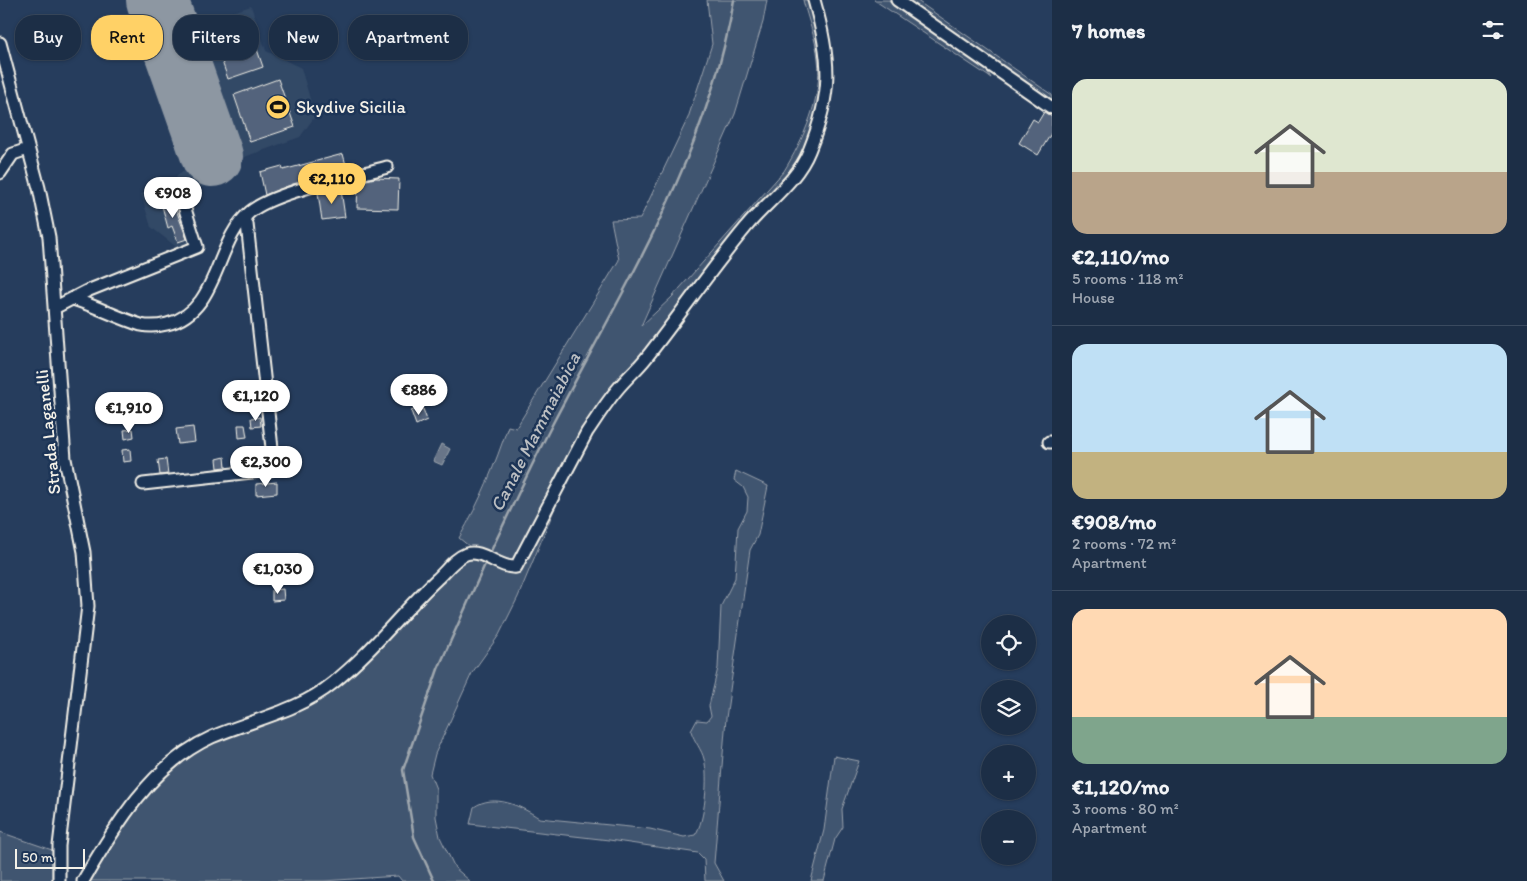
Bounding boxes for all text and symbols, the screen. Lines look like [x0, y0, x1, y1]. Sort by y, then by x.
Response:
chip: Buy [15, 15, 81, 60]
chip: Rent [91, 15, 163, 60]
chip: Filters [173, 15, 259, 60]
chip: New [269, 15, 338, 60]
chip: Apartment [348, 15, 468, 60]
icon: filters [1479, 16, 1507, 44]
text: 7 homes [1072, 18, 1146, 43]
sports icon: Skydive Sicilia [265, 94, 291, 120]
place label: Skydive Sicilia [296, 96, 406, 118]
icon: home [1245, 111, 1335, 201]
pin: €2,110 [291, 162, 373, 205]
text: €2,110 [309, 169, 355, 188]
pin: €908 [143, 176, 203, 219]
text: €908 [155, 183, 191, 202]
text: €2,110/mo [1072, 244, 1170, 269]
text: 5 rooms · 118 m² [1072, 269, 1183, 288]
text: House [1072, 288, 1115, 307]
water label: Canale Mammaiabica [485, 349, 585, 515]
street label: Strada Laganelli [30, 368, 66, 496]
pin: €886 [389, 374, 449, 416]
icon: home [1245, 377, 1335, 467]
pin: €1,120 [215, 380, 297, 422]
text: €886 [401, 380, 437, 399]
text: €1,120 [233, 386, 279, 405]
pin: €1,910 [88, 392, 170, 434]
text: €1,910 [106, 398, 152, 417]
pin: €2,300 [225, 446, 307, 488]
text: €2,300 [241, 452, 291, 471]
text: €908/mo [1072, 509, 1157, 534]
text: 2 rooms · 72 m² [1072, 534, 1176, 553]
pin: €1,030 [237, 552, 319, 595]
text: Apartment [1072, 553, 1147, 572]
text: €1,030 [254, 559, 302, 578]
map controls [981, 615, 1036, 865]
button: locate [981, 615, 1036, 670]
icon: home [1245, 642, 1335, 732]
button: layers [981, 680, 1036, 735]
button: + [981, 745, 1036, 800]
text: €1,120/mo [1072, 774, 1170, 799]
text: 3 rooms · 80 m² [1072, 799, 1179, 818]
button: − [981, 810, 1036, 865]
text: Apartment [1072, 818, 1147, 837]
scale bar [15, 846, 85, 869]
text: 50 m [22, 849, 53, 866]

